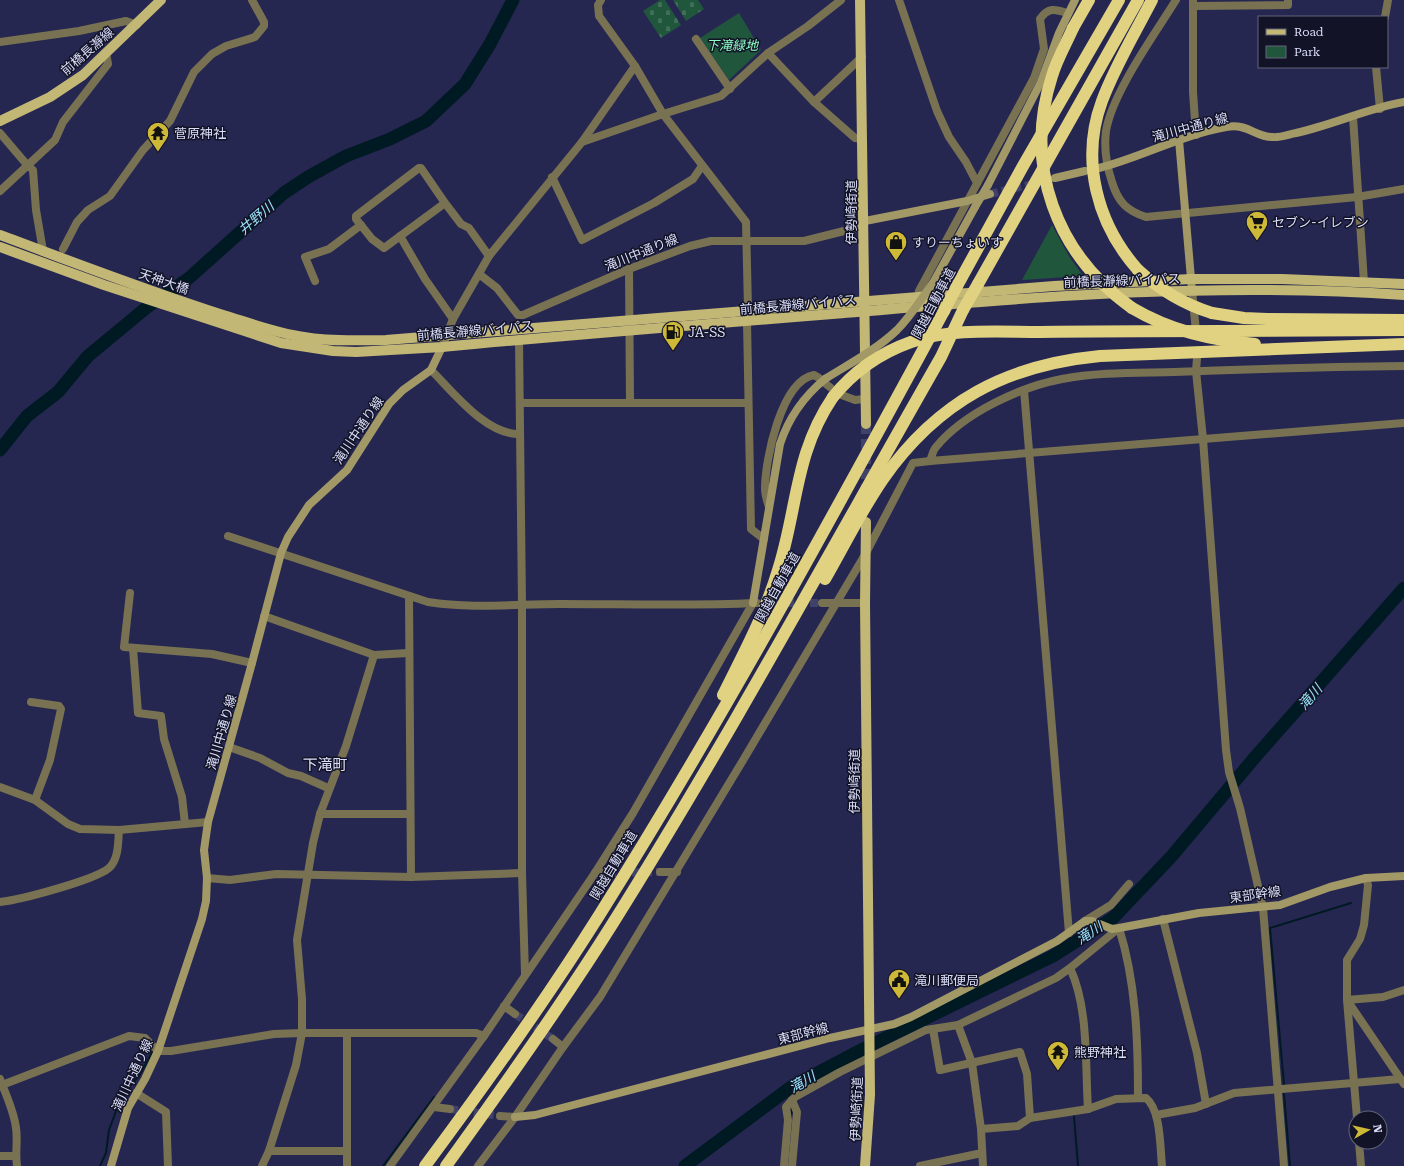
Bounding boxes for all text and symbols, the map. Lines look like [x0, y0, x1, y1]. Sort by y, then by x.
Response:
legend [1258, 16, 1388, 68]
street label: 前橋長瀞線 [58, 24, 117, 78]
text: Road [1294, 25, 1324, 39]
park label: 下滝緑地 [706, 38, 760, 53]
text: Park [1294, 45, 1321, 59]
street label: 滝川中通り線 [1151, 110, 1230, 145]
temple icon: 菅原神社 [145, 120, 171, 153]
place label: 菅原神社 [174, 126, 226, 141]
street label: 伊勢崎街道 [844, 179, 859, 245]
water label: 井野川 [235, 197, 279, 238]
supermarket icon: セブン-イレブン [1244, 209, 1270, 242]
place label: セブン-イレブン [1272, 215, 1369, 230]
shop icon: すりーちょいす [883, 229, 909, 262]
street label: 滝川中通り線 [602, 231, 680, 274]
place label: すりーちょいす [912, 235, 1003, 250]
street label: 関越自動車道 [909, 265, 958, 341]
street label: 天神大橋 [137, 266, 191, 297]
street label: 前橋長瀞線バイパス [1063, 271, 1181, 290]
street label: 前橋長瀞線バイパス [739, 292, 857, 317]
street label: 前橋長瀞線バイパス [416, 318, 534, 343]
fuel station icon: JA-SS [660, 319, 686, 352]
place label: JA-SS [688, 325, 725, 340]
street label: 滝川中通り線 [330, 394, 386, 467]
street label: 関越自動車道 [752, 549, 803, 625]
water label: 滝川 [1295, 680, 1327, 713]
street label: 滝川中通り線 [204, 693, 239, 772]
street label: 伊勢崎街道 [847, 748, 862, 814]
district label: 下滝町 [302, 756, 348, 774]
street label: 関越自動車道 [587, 828, 640, 903]
street label: 東部幹線 [1228, 883, 1282, 906]
water label: 滝川 [1073, 918, 1107, 947]
public building icon: 滝川郵便局 [886, 967, 912, 1000]
place label: 滝川郵便局 [914, 973, 979, 988]
street label: 東部幹線 [776, 1020, 830, 1047]
street label: 滝川中通り線 [109, 1037, 156, 1114]
temple icon: 熊野神社 [1045, 1039, 1071, 1072]
place label: 熊野神社 [1074, 1045, 1126, 1060]
water label: 滝川 [786, 1067, 820, 1096]
street label: 伊勢崎街道 [848, 1076, 865, 1142]
north arrow [1348, 1110, 1388, 1150]
text: N [1370, 1124, 1385, 1134]

